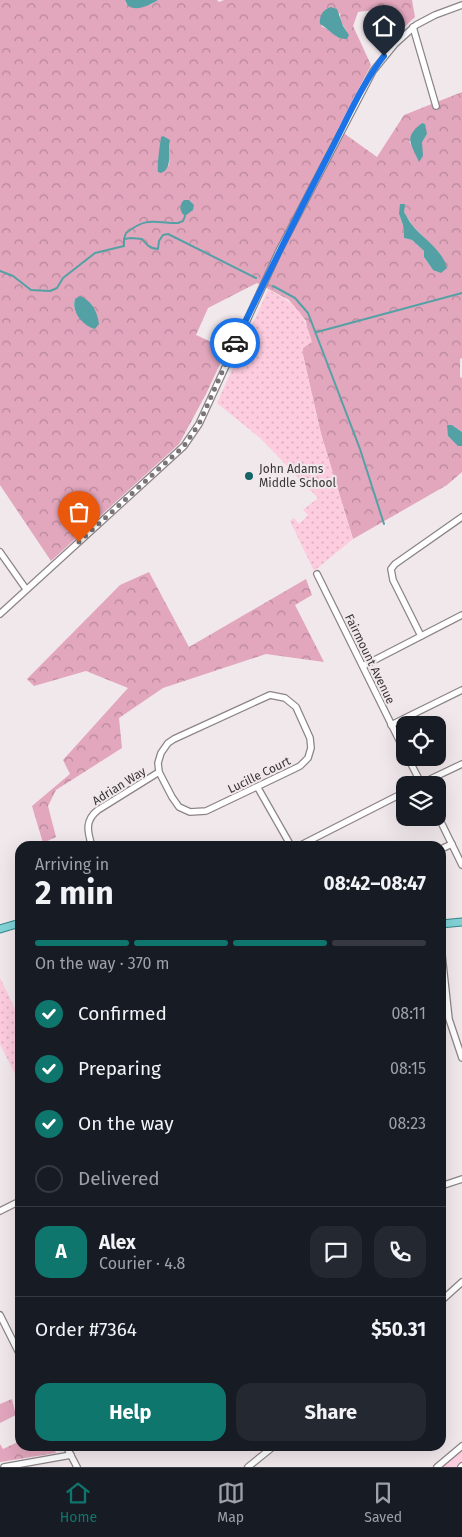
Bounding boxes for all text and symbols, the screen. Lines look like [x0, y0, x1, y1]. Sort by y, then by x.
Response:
pin [363, 5, 405, 56]
icon: home [370, 12, 398, 40]
courier [210, 318, 260, 368]
icon: car [221, 329, 249, 357]
place label: John Adams Middle School [259, 462, 337, 490]
marker: John Adams Middle School [243, 470, 255, 482]
pin [58, 491, 100, 542]
icon: bag [65, 498, 93, 526]
street label: Fairmount Avenue [342, 612, 398, 706]
map controls [396, 716, 446, 826]
button: locate [396, 716, 446, 766]
street label: Lucille Court [225, 754, 293, 796]
street label: Adrian Way [90, 764, 148, 808]
button: layers [396, 776, 446, 826]
text: Arriving in [35, 855, 109, 874]
text: 08:42–08:47 [324, 872, 426, 895]
text: 2 min [35, 874, 114, 912]
text: On the way · 370 m [35, 954, 169, 973]
icon: check [35, 1000, 63, 1028]
text: Confirmed [78, 1002, 167, 1025]
text: 08:11 [391, 1004, 426, 1023]
icon: check [35, 1055, 63, 1083]
text: Preparing [78, 1057, 161, 1080]
text: 08:15 [390, 1059, 426, 1078]
icon: check [35, 1110, 63, 1138]
text: On the way [78, 1112, 174, 1135]
text: 08:23 [389, 1114, 426, 1133]
text: Delivered [78, 1167, 160, 1190]
button: chat [310, 1226, 362, 1278]
button: phone [374, 1226, 426, 1278]
text: Alex [99, 1231, 136, 1254]
text: A [55, 1240, 67, 1263]
text: Courier · 4.8 [99, 1254, 185, 1273]
text: Order #7364 [35, 1318, 137, 1341]
text: $50.31 [371, 1318, 426, 1341]
button: Help [35, 1383, 226, 1441]
button: Share [236, 1383, 426, 1441]
tab: Home [60, 1479, 97, 1526]
tab: Map [217, 1479, 245, 1526]
tab: Saved [364, 1479, 402, 1526]

